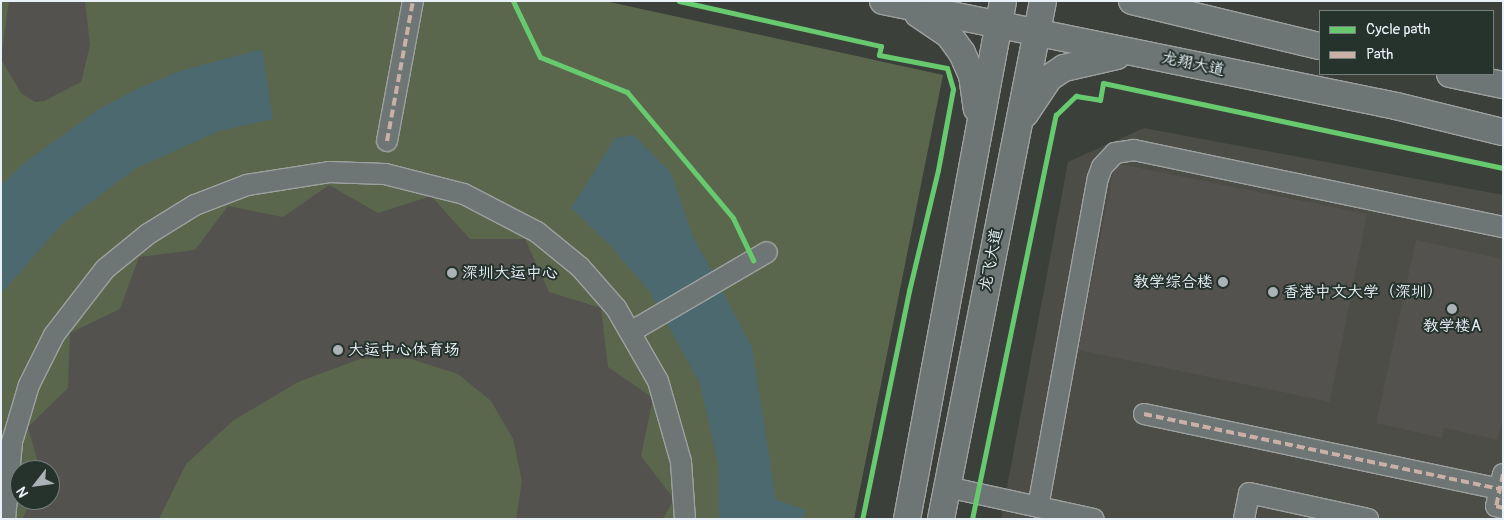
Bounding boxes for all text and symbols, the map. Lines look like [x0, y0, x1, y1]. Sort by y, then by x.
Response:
legend [1319, 10, 1494, 75]
text: Cycle path [1366, 20, 1430, 39]
text: Path [1366, 45, 1393, 64]
street label: 龙翔大道 [1160, 48, 1226, 80]
street label: 龙飞大道 [975, 227, 1007, 293]
place label: 深圳大运中心 [462, 263, 558, 283]
marker: 深圳大运中心 [446, 267, 458, 279]
place label: 教学综合楼 [1133, 272, 1213, 292]
marker: 教学综合楼 [1217, 276, 1229, 288]
place label: 香港中文大学（深圳） [1283, 282, 1443, 302]
marker: 香港中文大学（深圳） [1267, 286, 1279, 298]
marker: 教学楼A [1446, 303, 1458, 315]
place label: 教学楼A [1423, 316, 1481, 336]
place label: 大运中心体育场 [348, 340, 460, 360]
marker: 大运中心体育场 [332, 344, 344, 356]
north arrow [10, 460, 60, 510]
text: N [13, 484, 32, 501]

